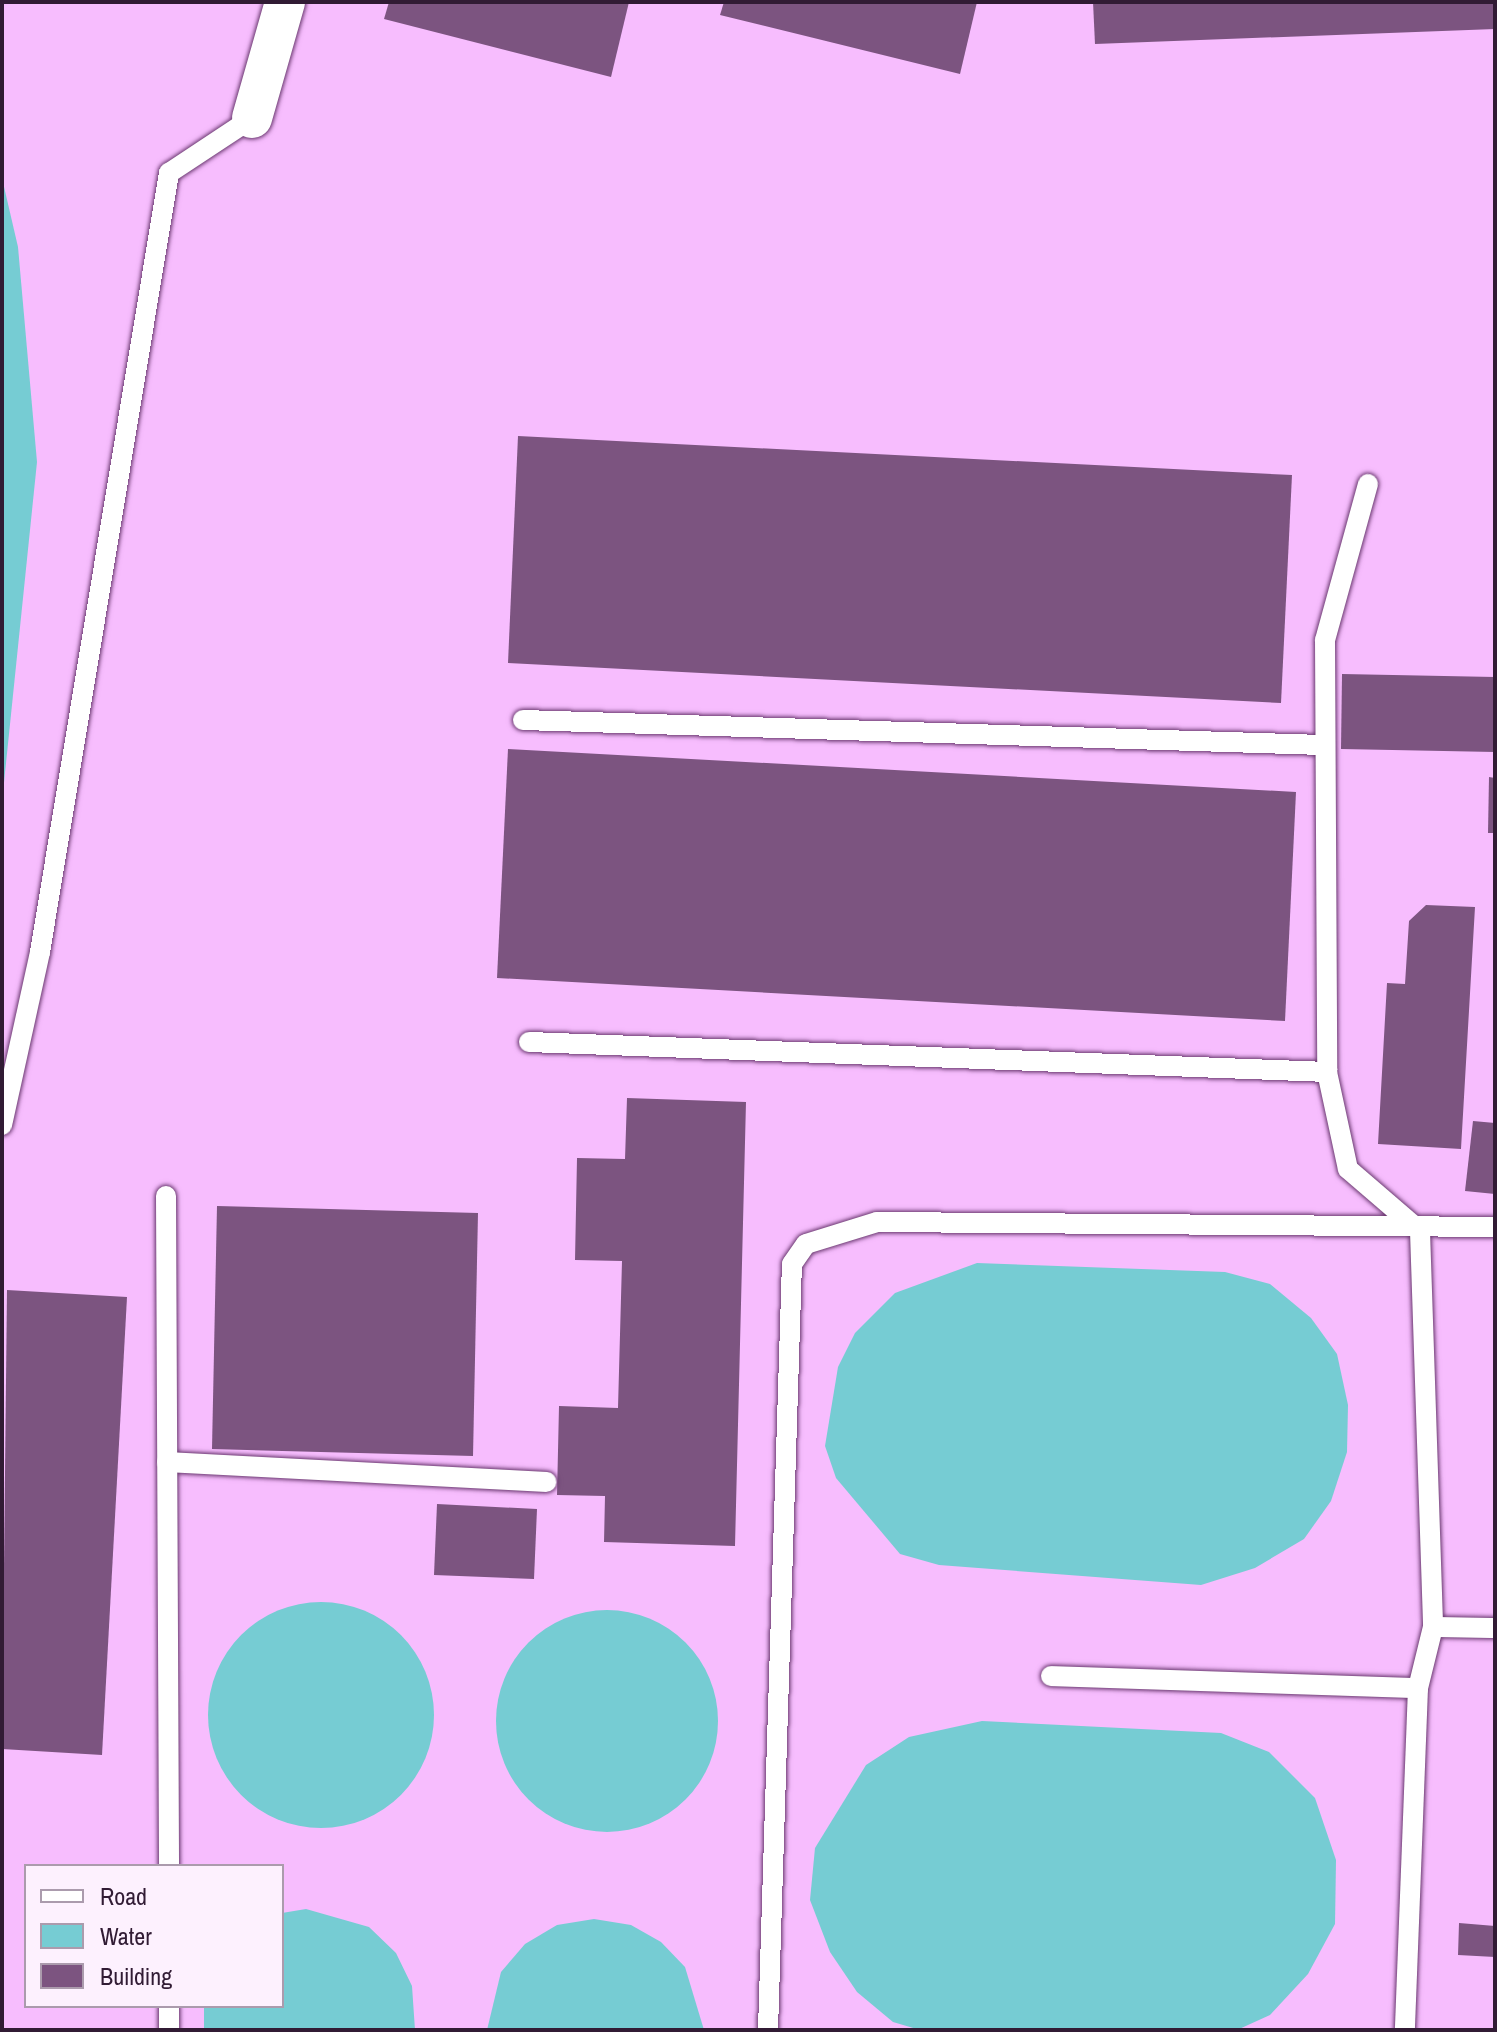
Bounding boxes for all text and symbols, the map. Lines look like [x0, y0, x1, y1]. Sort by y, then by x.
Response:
legend [24, 1864, 284, 2008]
text: Road [100, 1880, 147, 1912]
text: Water [100, 1920, 152, 1952]
text: Building [100, 1960, 172, 1992]

